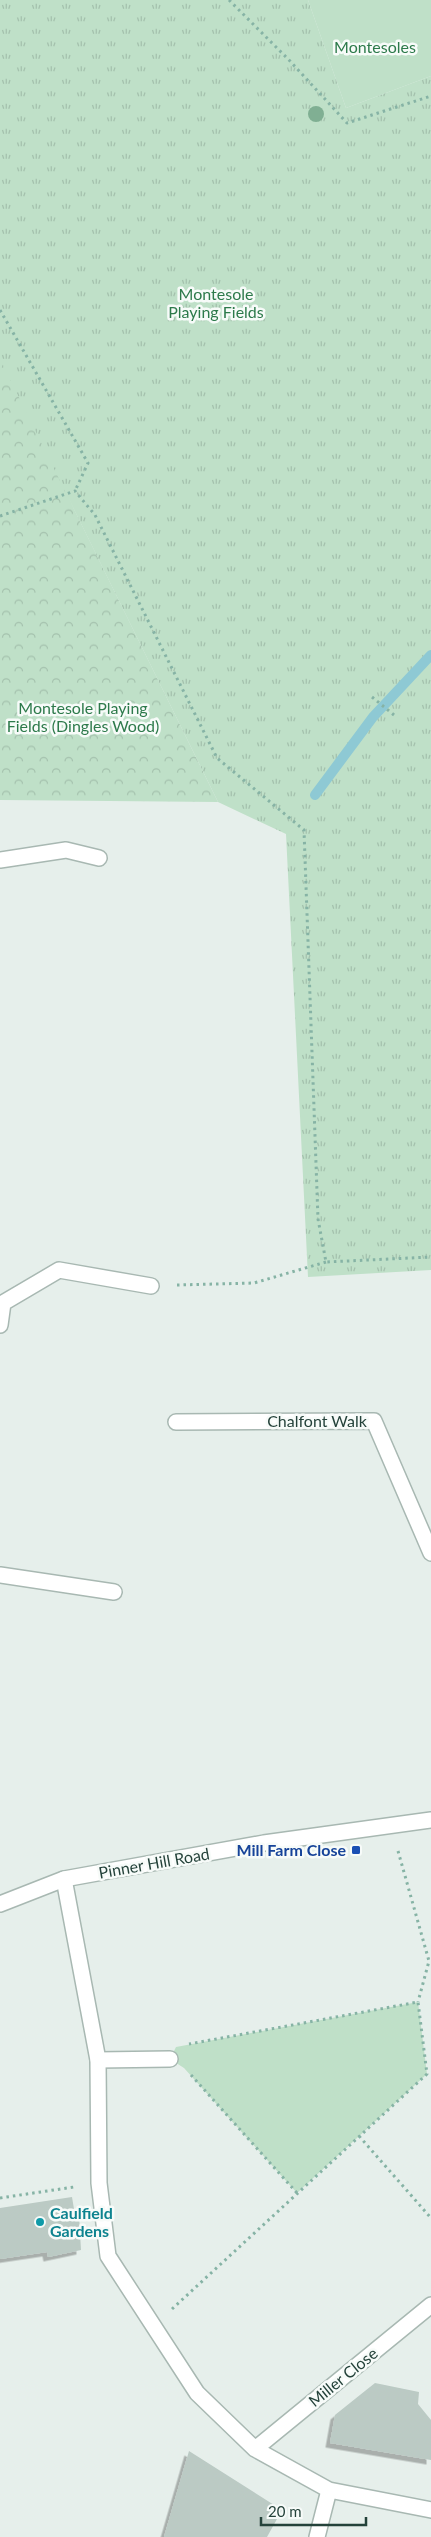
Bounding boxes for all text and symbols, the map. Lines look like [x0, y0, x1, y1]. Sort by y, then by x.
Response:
park label: Montesoles [334, 37, 416, 56]
park label: Montesole Playing Fields [168, 284, 264, 321]
park label: Montesole Playing Fields (Dingles Wood) [7, 698, 159, 735]
street label: Chalfont Walk [267, 1411, 368, 1430]
place label: Mill Farm Close [236, 1840, 346, 1859]
street label: Pinner Hill Road [97, 1843, 211, 1882]
marker: Mill Farm Close [350, 1844, 362, 1856]
place label: Caulfield Gardens [50, 2203, 113, 2240]
marker: Caulfield Gardens [34, 2216, 46, 2228]
street label: Miller Close [304, 2343, 381, 2410]
scale bar [261, 2494, 366, 2526]
text: 20 m [268, 2502, 302, 2520]

